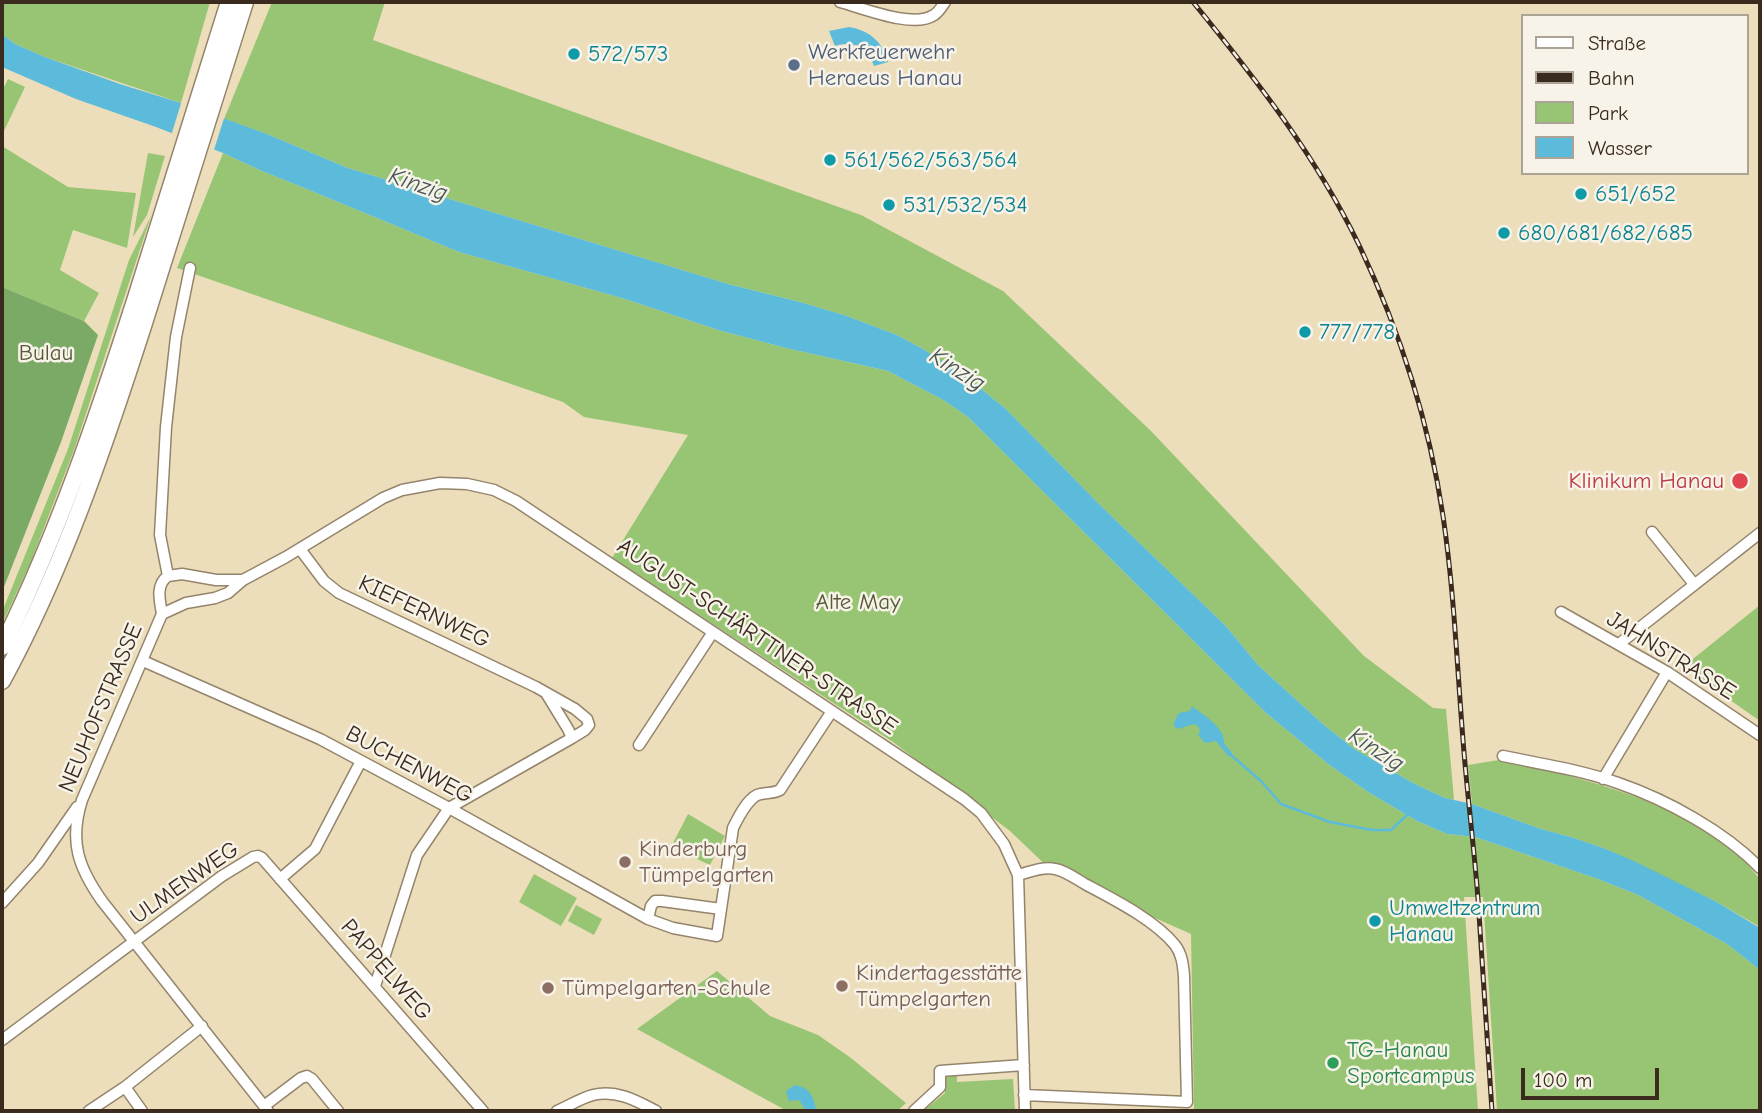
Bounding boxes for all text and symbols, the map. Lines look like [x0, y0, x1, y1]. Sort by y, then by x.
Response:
legend [1520, 14, 1748, 175]
text: Straße [1588, 31, 1646, 55]
place label: Werkfeuerwehr Heraeus Hanau [808, 38, 962, 92]
place label: 572/573 [588, 40, 668, 68]
marker: 572/573 [566, 46, 582, 62]
marker: Werkfeuerwehr Heraeus Hanau [786, 57, 802, 73]
text: Bahn [1588, 66, 1635, 90]
text: Park [1588, 101, 1628, 125]
text: Wasser [1588, 136, 1652, 160]
place label: 561/562/563/564 [844, 146, 1018, 174]
marker: 561/562/563/564 [822, 152, 838, 168]
water label: Kinzig [385, 162, 451, 208]
place label: 651/652 [1595, 180, 1676, 208]
marker: 651/652 [1573, 186, 1589, 202]
place label: 531/532/534 [903, 191, 1028, 219]
marker: 531/532/534 [881, 197, 897, 213]
place label: 680/681/682/685 [1518, 219, 1693, 247]
marker: 680/681/682/685 [1496, 225, 1512, 241]
place label: 777/778 [1319, 318, 1395, 346]
marker: 777/778 [1297, 324, 1313, 340]
park label: Bulau [19, 339, 73, 367]
water label: Kinzig [924, 342, 990, 398]
place label: Klinikum Hanau [1568, 467, 1724, 495]
marker: Klinikum Hanau [1730, 471, 1750, 491]
street label: AUGUST-SCHÄRTTNER-STRASSE [612, 533, 902, 741]
street label: KIEFERNWEG [354, 570, 494, 654]
park label: Alte May [816, 588, 900, 616]
street label: JAHNSTRASSE [1601, 605, 1741, 707]
street label: NEUHOFSTRASSE [53, 619, 149, 797]
street label: BUCHENWEG [341, 720, 477, 810]
water label: Kinzig [1343, 722, 1409, 778]
place label: Kinderburg Tümpelgarten [639, 835, 774, 889]
street label: ULMENWEG [126, 836, 244, 930]
marker: Kinderburg Tümpelgarten [617, 854, 633, 870]
place label: Umweltzentrum Hanau [1389, 894, 1541, 948]
marker: Umweltzentrum Hanau [1367, 913, 1383, 929]
street label: PAPPELWEG [335, 914, 437, 1026]
place label: Kindertagesstätte Tümpelgarten [856, 959, 1022, 1013]
place label: Tümpelgarten-Schule [562, 974, 771, 1002]
marker: Kindertagesstätte Tümpelgarten [834, 978, 850, 994]
marker: Tümpelgarten-Schule [540, 980, 556, 996]
place label: TG-Hanau Sportcampus [1347, 1036, 1475, 1090]
scale bar [1524, 1054, 1662, 1098]
marker: TG-Hanau Sportcampus [1325, 1055, 1341, 1071]
text: 100 m [1534, 1068, 1592, 1092]

